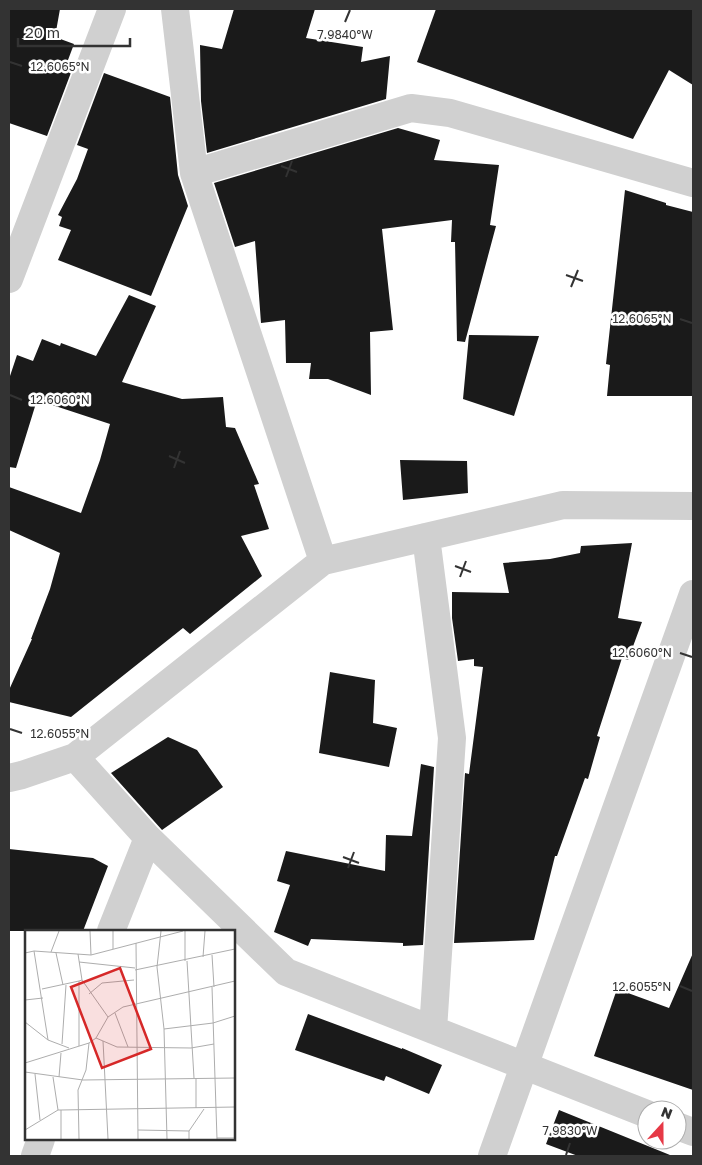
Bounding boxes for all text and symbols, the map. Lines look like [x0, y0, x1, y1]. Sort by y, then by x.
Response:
scale bar [18, 15, 130, 47]
text: 20 m [25, 23, 60, 41]
text: 7.9840°W [317, 27, 373, 42]
text: 12.6065°N [30, 59, 90, 74]
text: 12.6065°N [612, 311, 672, 326]
text: 12.6060°N [30, 392, 90, 407]
text: 12.6060°N [612, 645, 672, 660]
text: 12.6055°N [31, 726, 89, 741]
inset map [25, 930, 235, 1140]
text: 12.6055°N [613, 979, 671, 994]
north arrow [637, 1100, 687, 1150]
text: N [659, 1103, 675, 1122]
text: 7.9830°W [542, 1123, 598, 1138]

